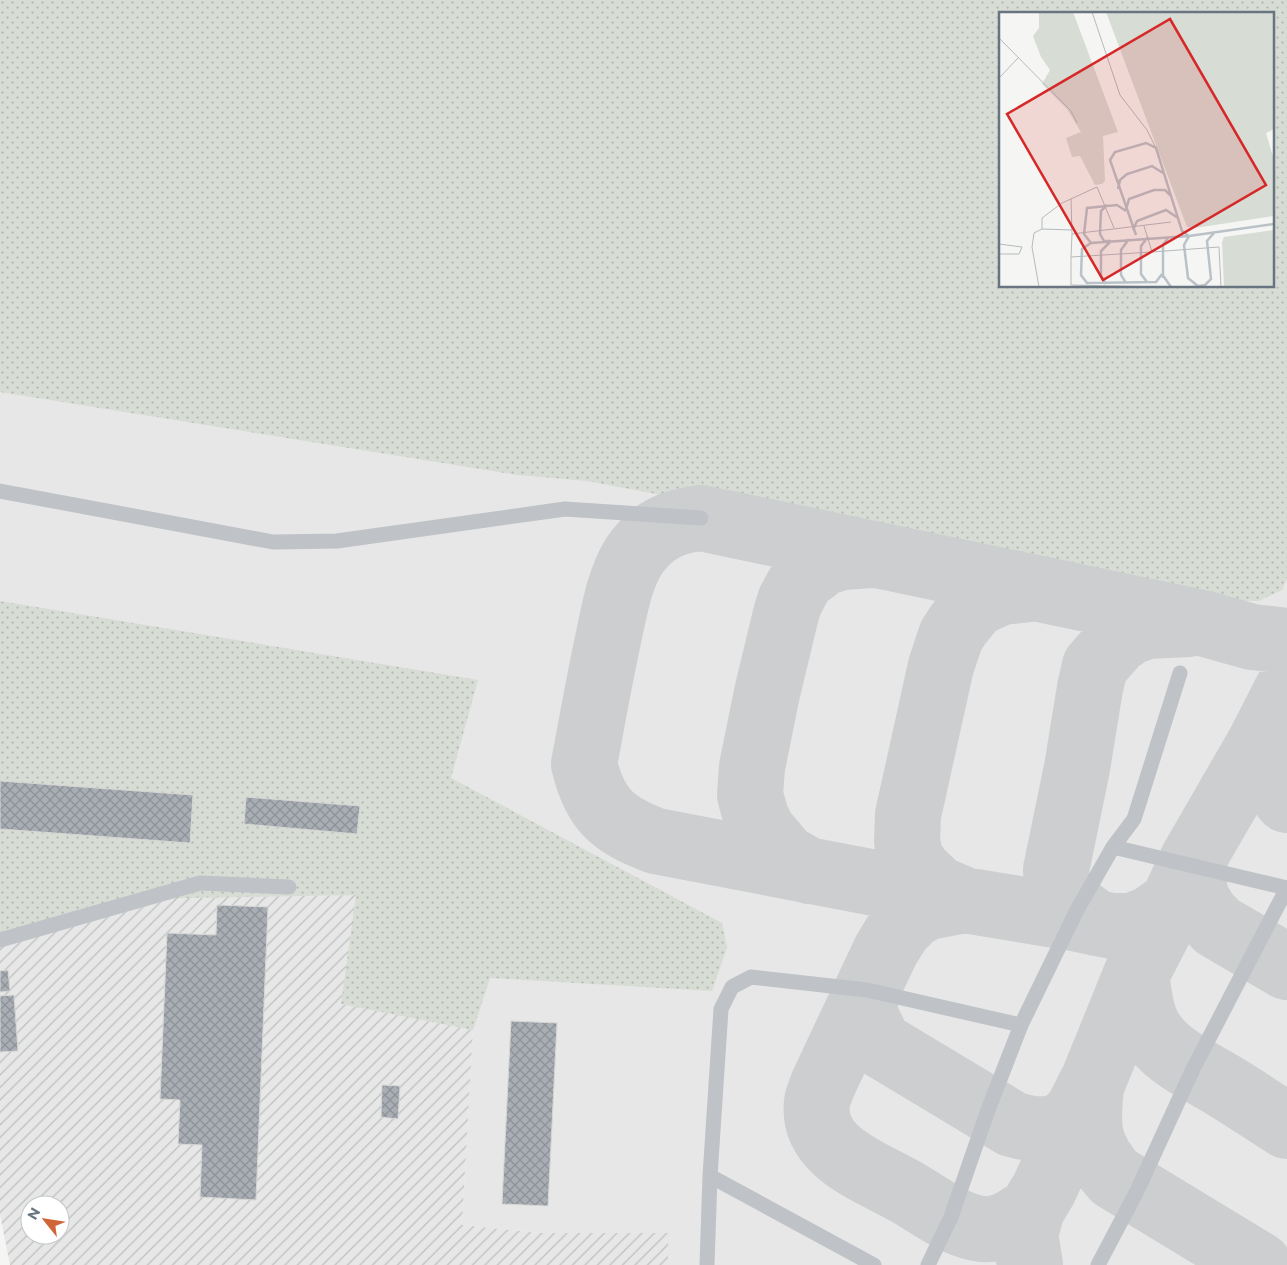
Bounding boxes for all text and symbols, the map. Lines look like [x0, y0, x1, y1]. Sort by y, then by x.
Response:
inset map [999, 12, 1274, 288]
north arrow [20, 1195, 70, 1245]
text: N [23, 1204, 44, 1223]

